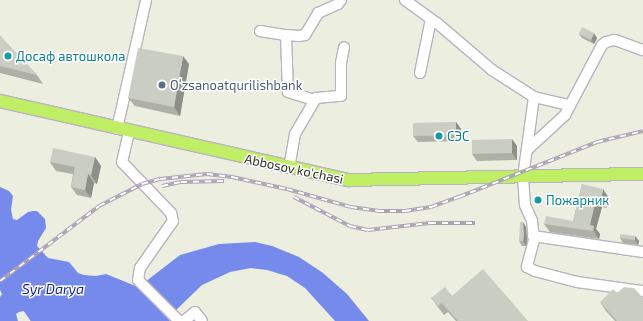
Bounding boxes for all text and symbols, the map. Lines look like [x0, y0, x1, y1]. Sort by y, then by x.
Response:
place label: Досаф автошкола [16, 48, 125, 64]
marker: Досаф автошкола [3, 51, 13, 61]
place label: Oʻzsanoatqurilishbank [170, 77, 302, 93]
marker: Oʻzsanoatqurilishbank [157, 80, 167, 90]
place label: СЭС [447, 128, 469, 144]
marker: СЭС [434, 131, 444, 141]
street label: Abbosov ko'chasi [243, 151, 345, 187]
place label: Пожарник [546, 192, 609, 208]
marker: Пожарник [533, 195, 543, 205]
water label: Syr Darya [22, 281, 84, 297]

